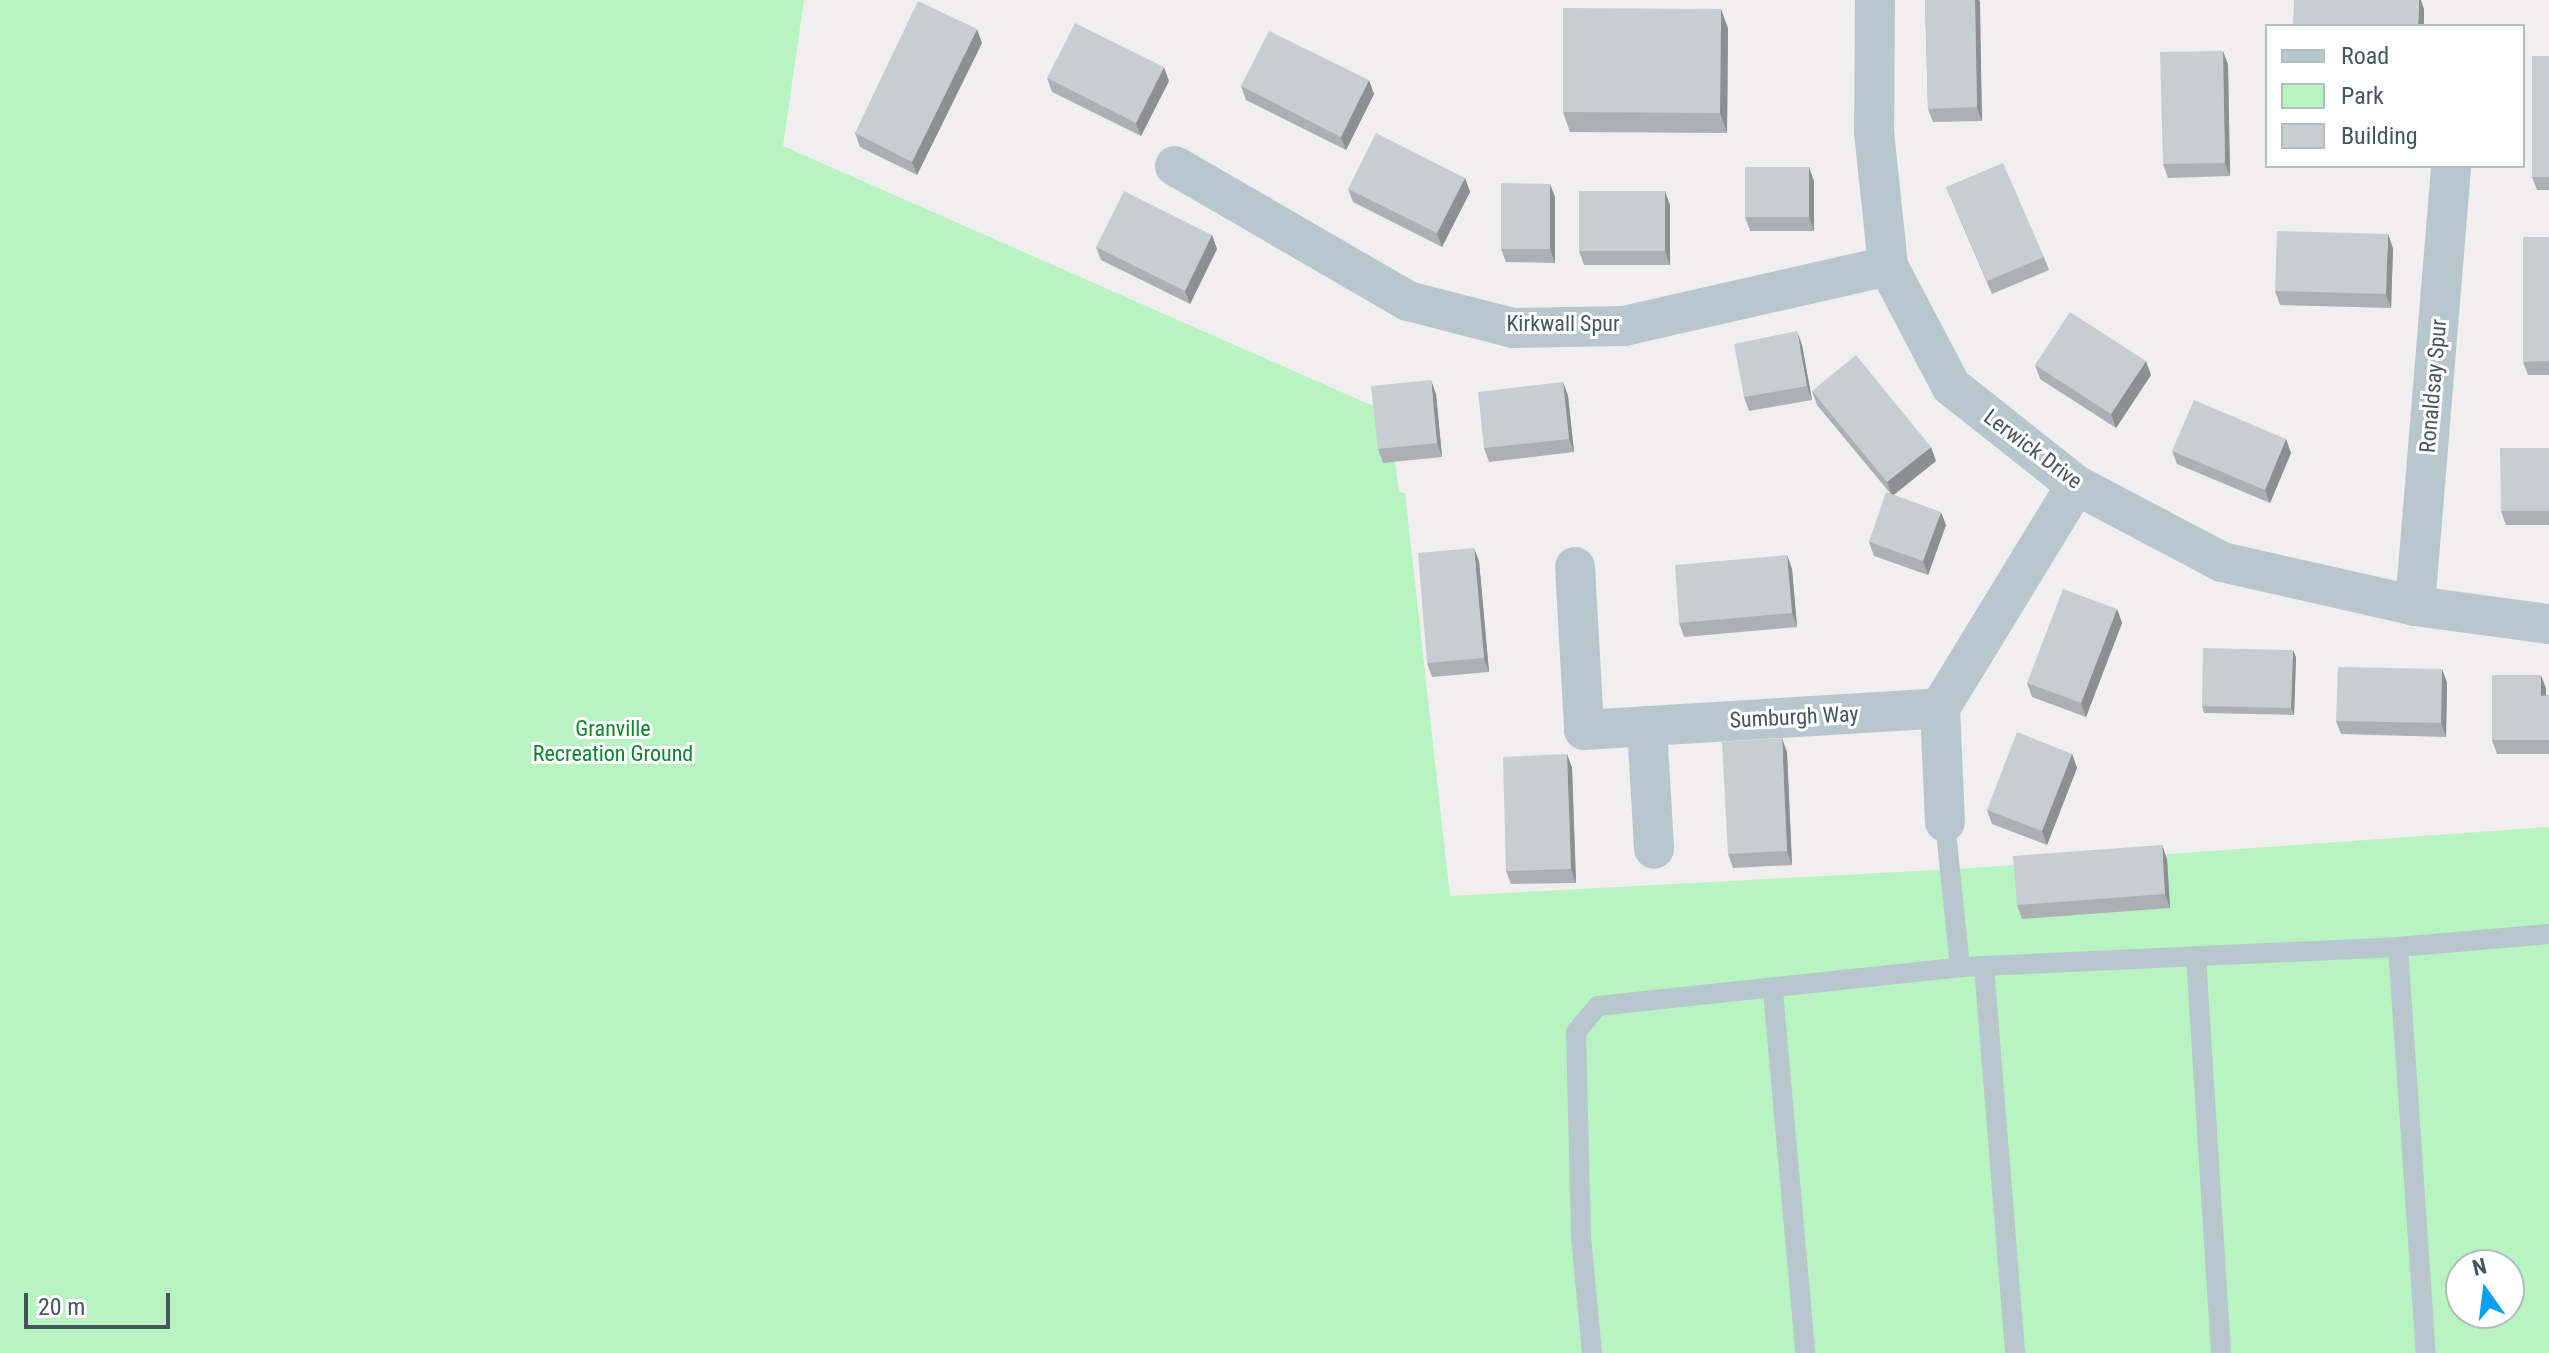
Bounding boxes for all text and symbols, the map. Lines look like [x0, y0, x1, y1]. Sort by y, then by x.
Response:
legend [2265, 24, 2525, 168]
text: Road [2341, 42, 2389, 70]
text: Park [2341, 82, 2384, 110]
text: Building [2341, 122, 2418, 150]
street label: Kirkwall Spur [1506, 311, 1620, 337]
street label: Ronaldsay Spur [2414, 318, 2452, 454]
street label: Lerwick Drive [1979, 404, 2087, 494]
street label: Sumburgh Way [1729, 700, 1859, 734]
park label: Granville Recreation Ground [533, 715, 693, 766]
north arrow [2445, 1249, 2525, 1329]
text: N [2470, 1253, 2489, 1281]
scale bar [28, 1277, 174, 1327]
text: 20 m [38, 1293, 85, 1321]

